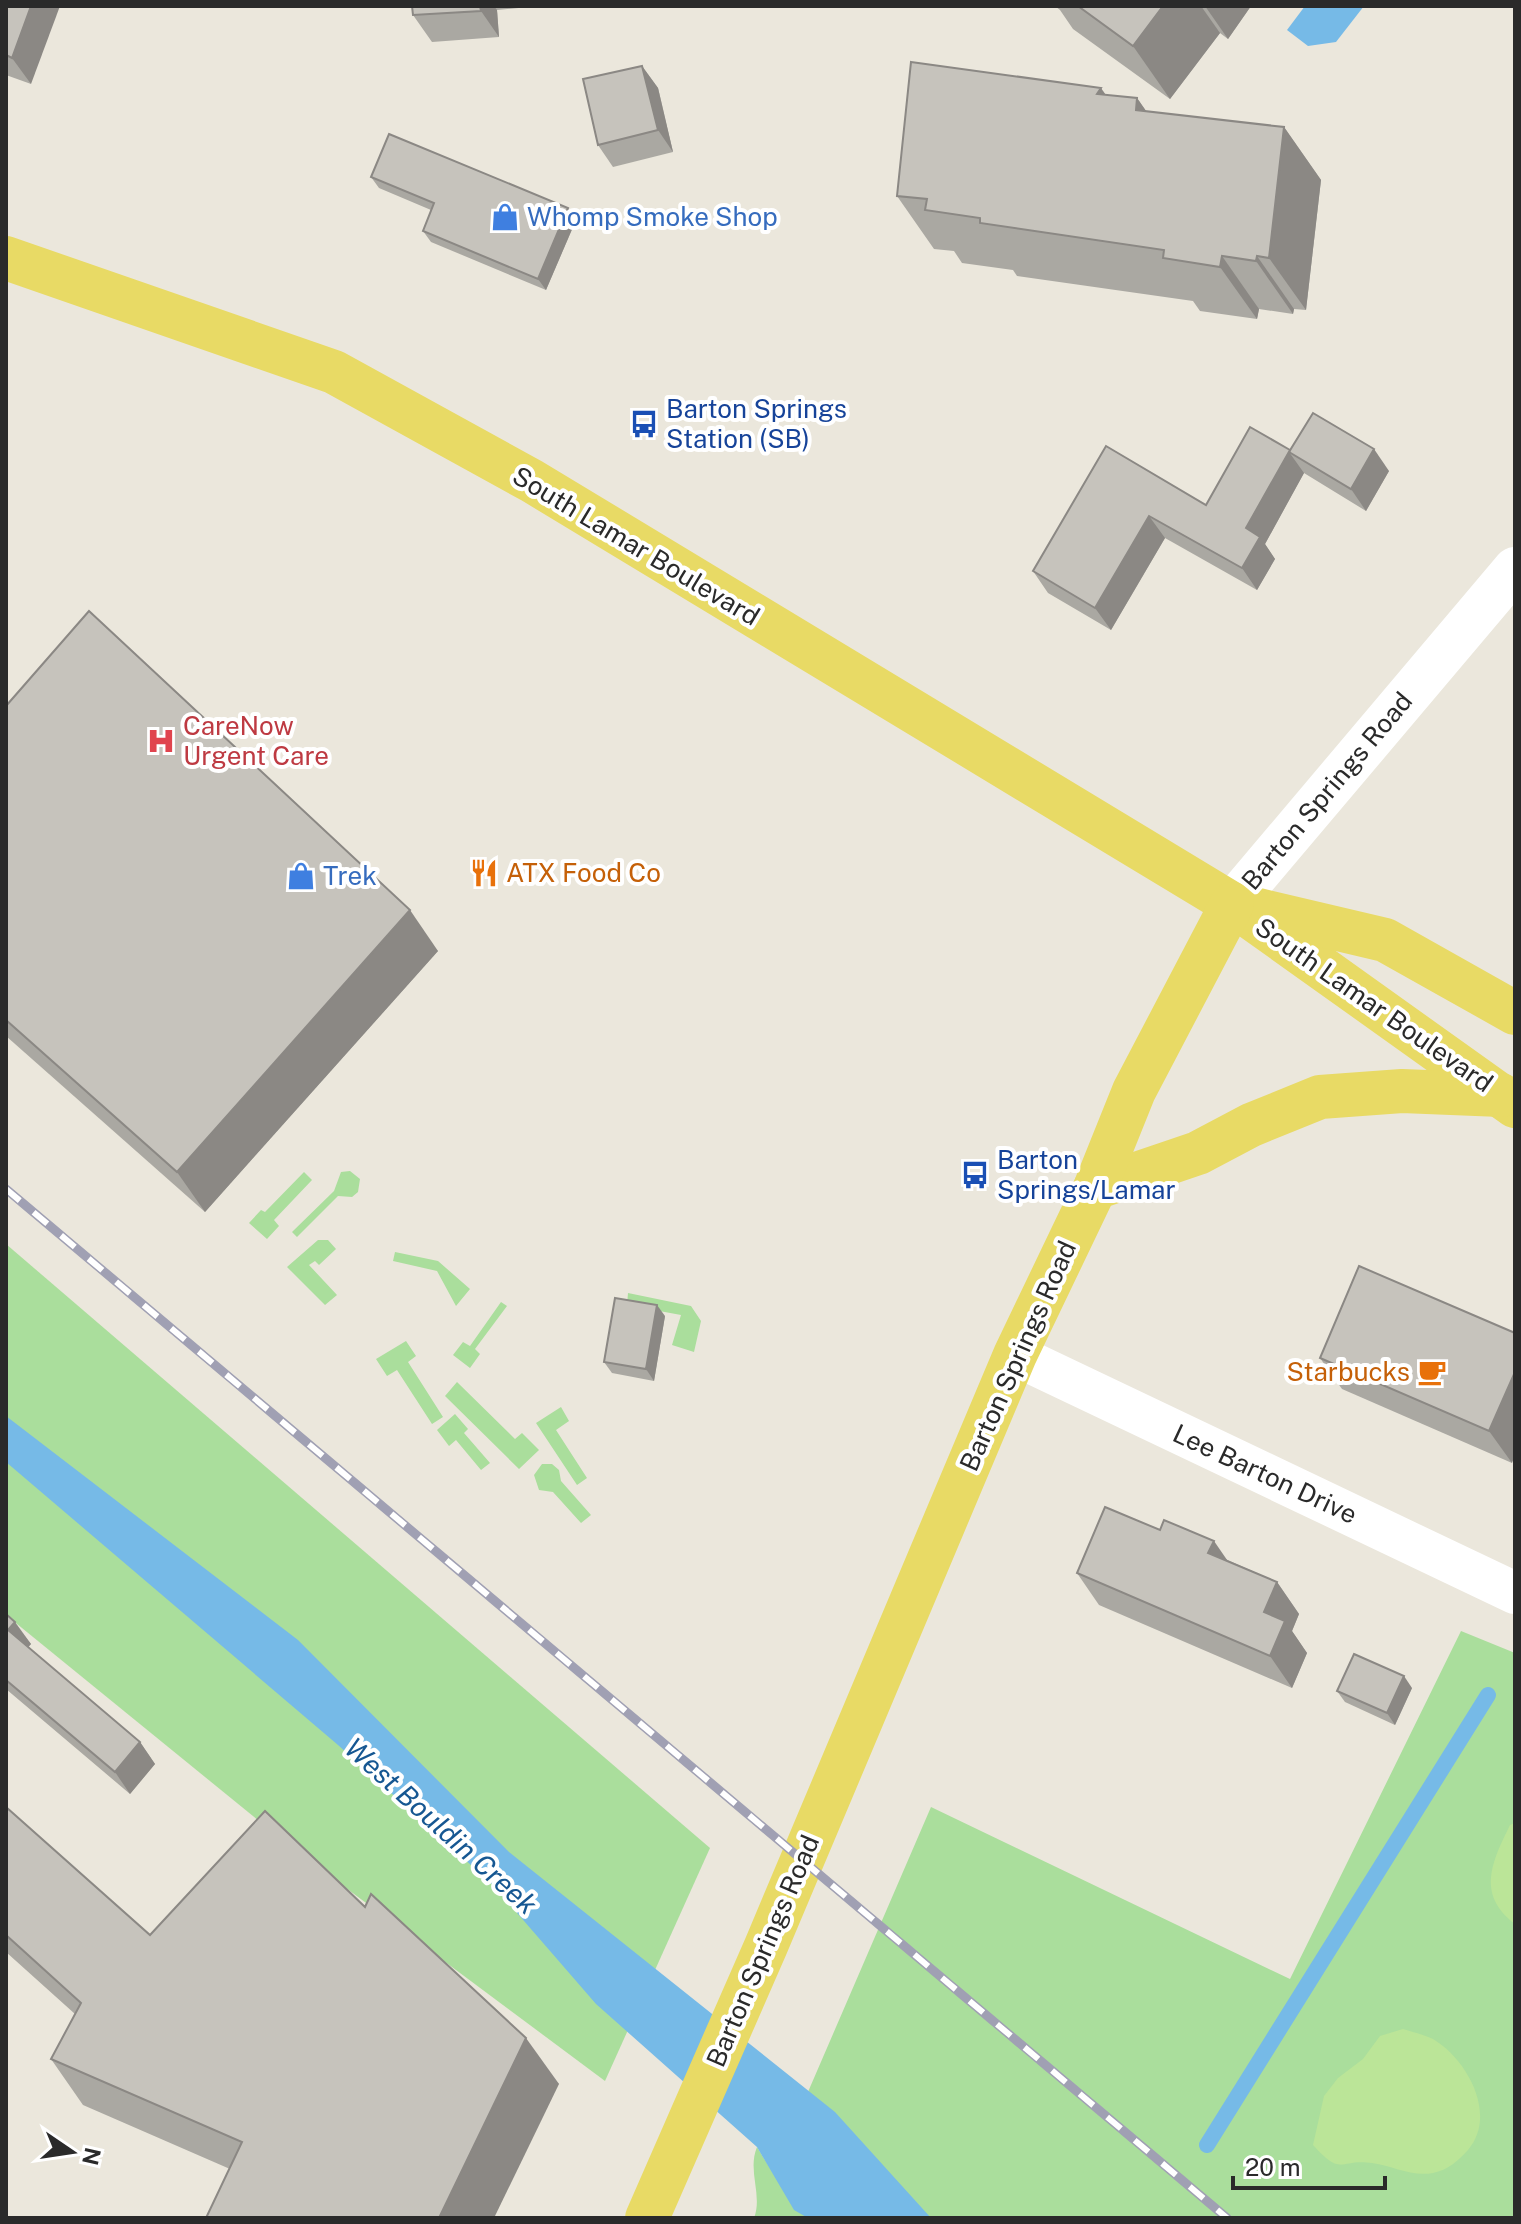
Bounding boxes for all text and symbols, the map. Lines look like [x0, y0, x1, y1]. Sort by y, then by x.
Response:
place label: Whomp Smoke Shop [527, 201, 778, 232]
shop icon: Whomp Smoke Shop [490, 202, 520, 232]
place label: Barton Springs Station (SB) [666, 393, 847, 454]
bus stop icon: Barton Springs Station (SB) [629, 409, 659, 439]
street label: South Lamar Boulevard [507, 459, 765, 632]
street label: Barton Springs Road [1235, 685, 1418, 896]
place label: CareNow Urgent Care [183, 710, 329, 771]
hospital icon: CareNow Urgent Care [146, 726, 176, 756]
place label: ATX Food Co [506, 857, 661, 888]
restaurant icon: ATX Food Co [469, 858, 499, 888]
place label: Trek [323, 860, 377, 891]
shop icon: Trek [286, 861, 316, 891]
street label: South Lamar Boulevard [1250, 911, 1499, 1098]
place label: Barton Springs/Lamar [997, 1144, 1176, 1205]
bus stop icon: Barton Springs/Lamar [960, 1160, 990, 1190]
street label: Barton Springs Road [953, 1236, 1082, 1476]
place label: Starbucks [1287, 1356, 1410, 1387]
cafe icon: Starbucks [1417, 1357, 1447, 1387]
street label: Lee Barton Drive [1168, 1417, 1362, 1530]
water label: West Bouldin Creek [338, 1731, 544, 1921]
street label: Barton Springs Road [700, 1830, 825, 2071]
north arrow [32, 2112, 112, 2192]
scale bar [1233, 2140, 1385, 2190]
text: N [77, 2145, 106, 2168]
text: 20 m [1245, 2153, 1301, 2181]

